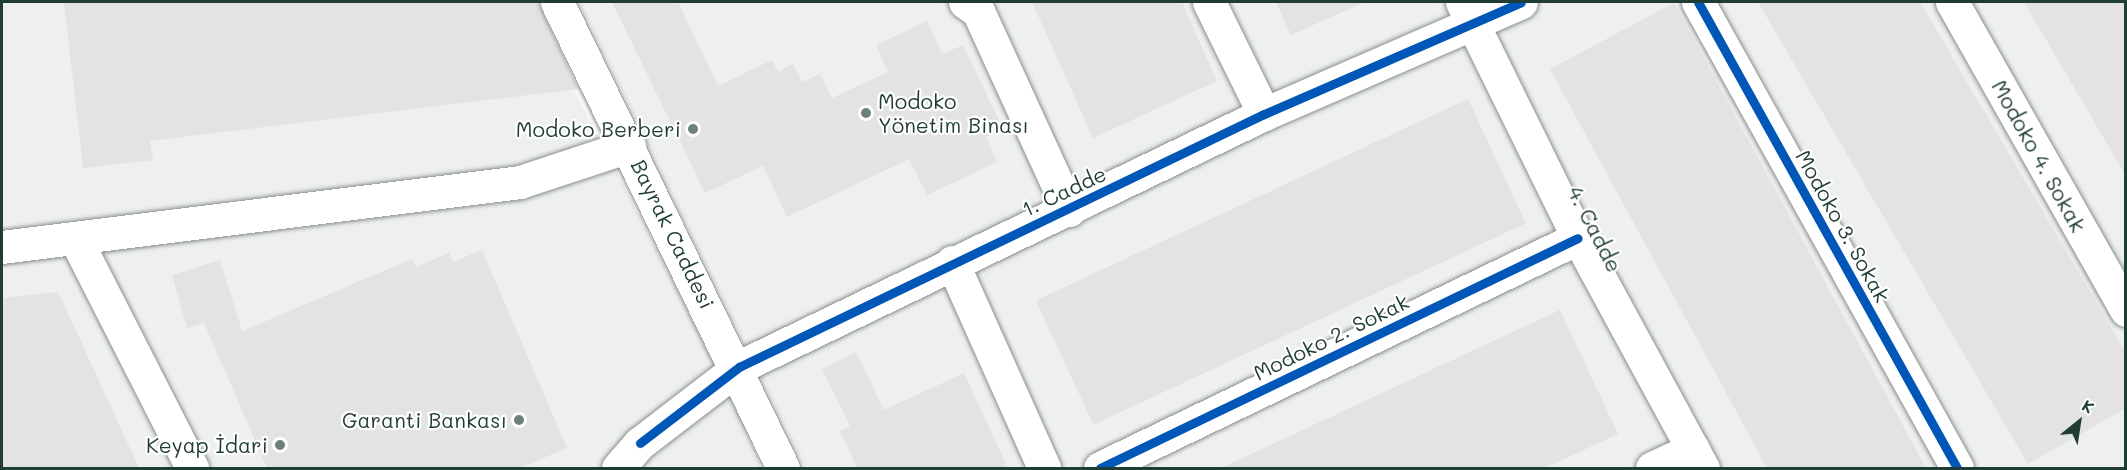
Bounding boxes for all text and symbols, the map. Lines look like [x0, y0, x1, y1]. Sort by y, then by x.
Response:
street label: Modoko 4. Sokak [1987, 75, 2091, 237]
place label: Modoko Yönetim Binası [878, 88, 1029, 138]
marker: Modoko Yönetim Binası [859, 106, 873, 120]
place label: Modoko Berberi [516, 116, 681, 142]
marker: Modoko Berberi [686, 122, 700, 136]
street label: Modoko 3. Sokak [1791, 145, 1895, 307]
street label: Bayrak Caddesi [626, 155, 720, 313]
street label: 1. Cadde [1018, 161, 1110, 221]
street label: 4. Cadde [1563, 182, 1627, 276]
street label: Modoko 2. Sokak [1249, 289, 1413, 385]
north arrow [2049, 392, 2109, 452]
text: K [2078, 394, 2098, 418]
place label: Garanti Bankası [342, 407, 507, 433]
marker: Garanti Bankası [512, 413, 526, 427]
place label: Keyap İdari [146, 432, 268, 458]
marker: Keyap İdari [273, 438, 287, 452]

